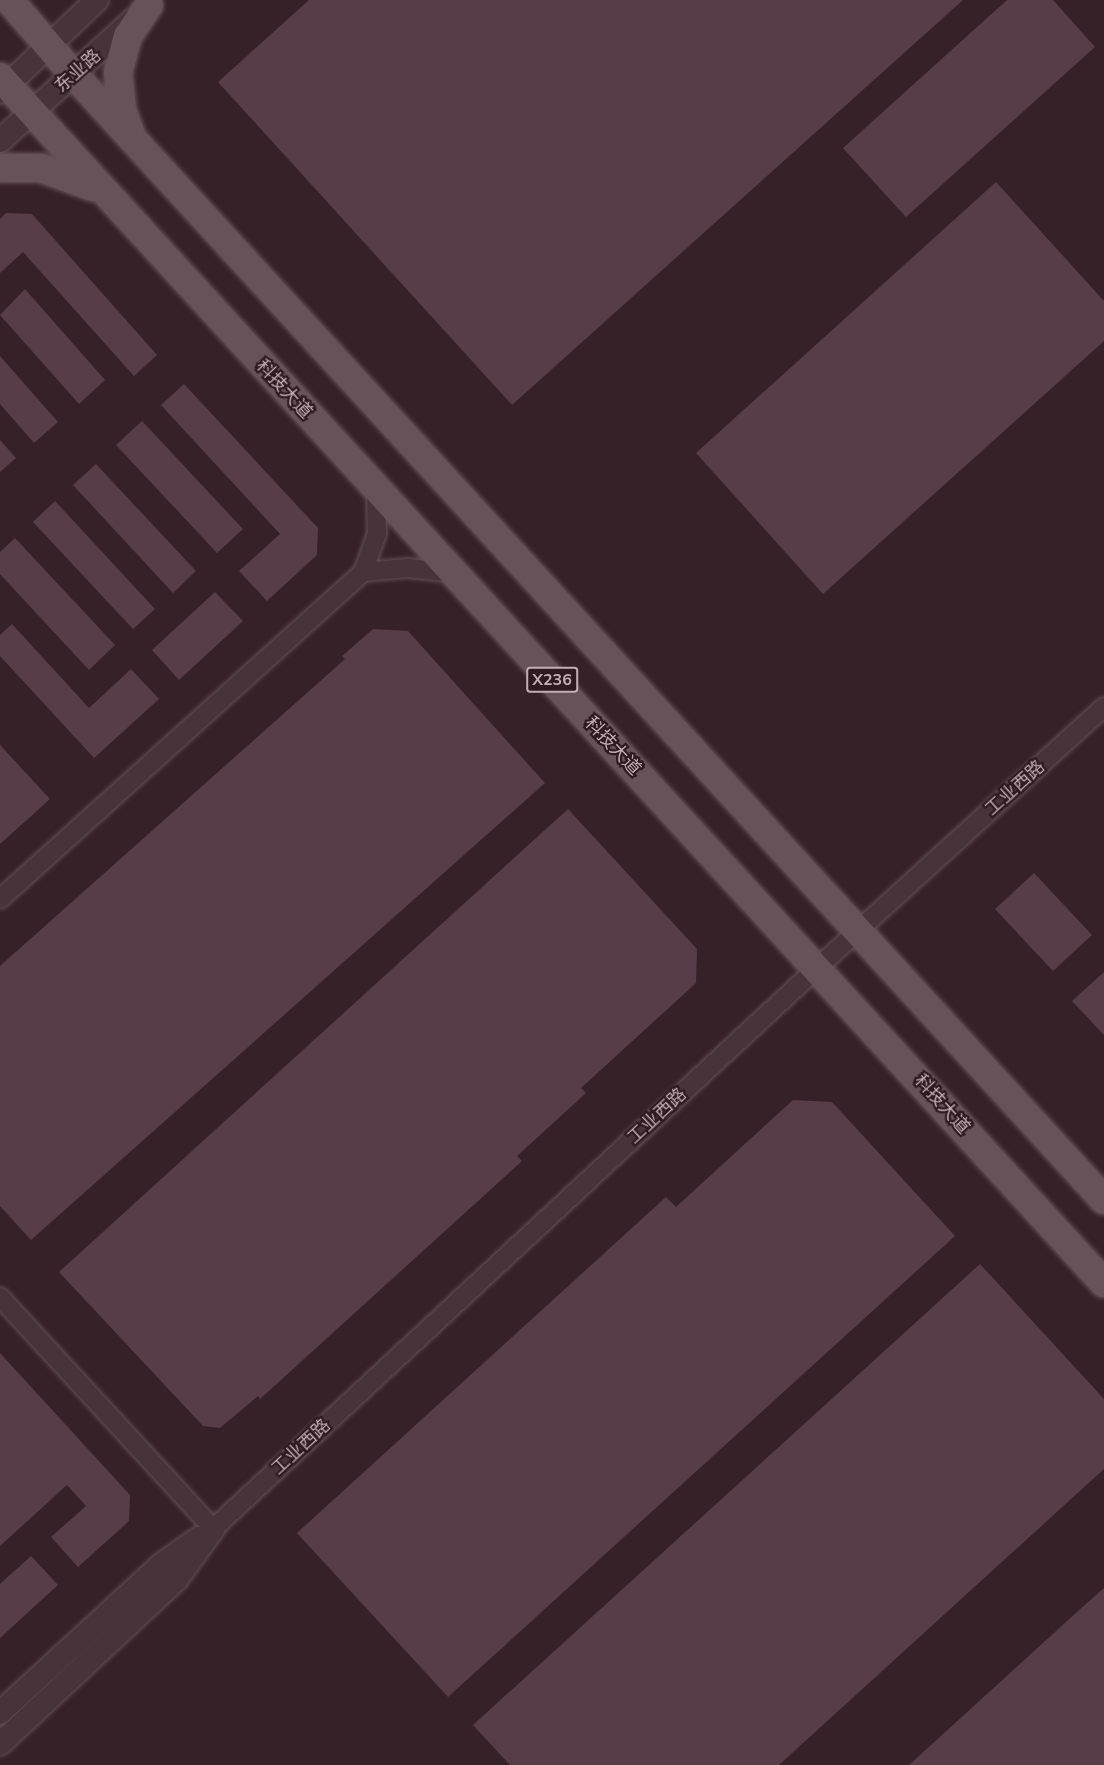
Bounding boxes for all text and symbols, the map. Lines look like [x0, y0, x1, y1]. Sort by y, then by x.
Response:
street label: 东业路 [51, 45, 105, 97]
street label: 科技大道 [252, 355, 316, 423]
road number: X236 [525, 667, 579, 693]
street label: 科技大道 [581, 712, 645, 780]
street label: 工业西路 [981, 756, 1049, 820]
street label: 科技大道 [910, 1070, 974, 1138]
street label: 工业西路 [623, 1084, 691, 1148]
street label: 工业西路 [267, 1415, 335, 1479]

